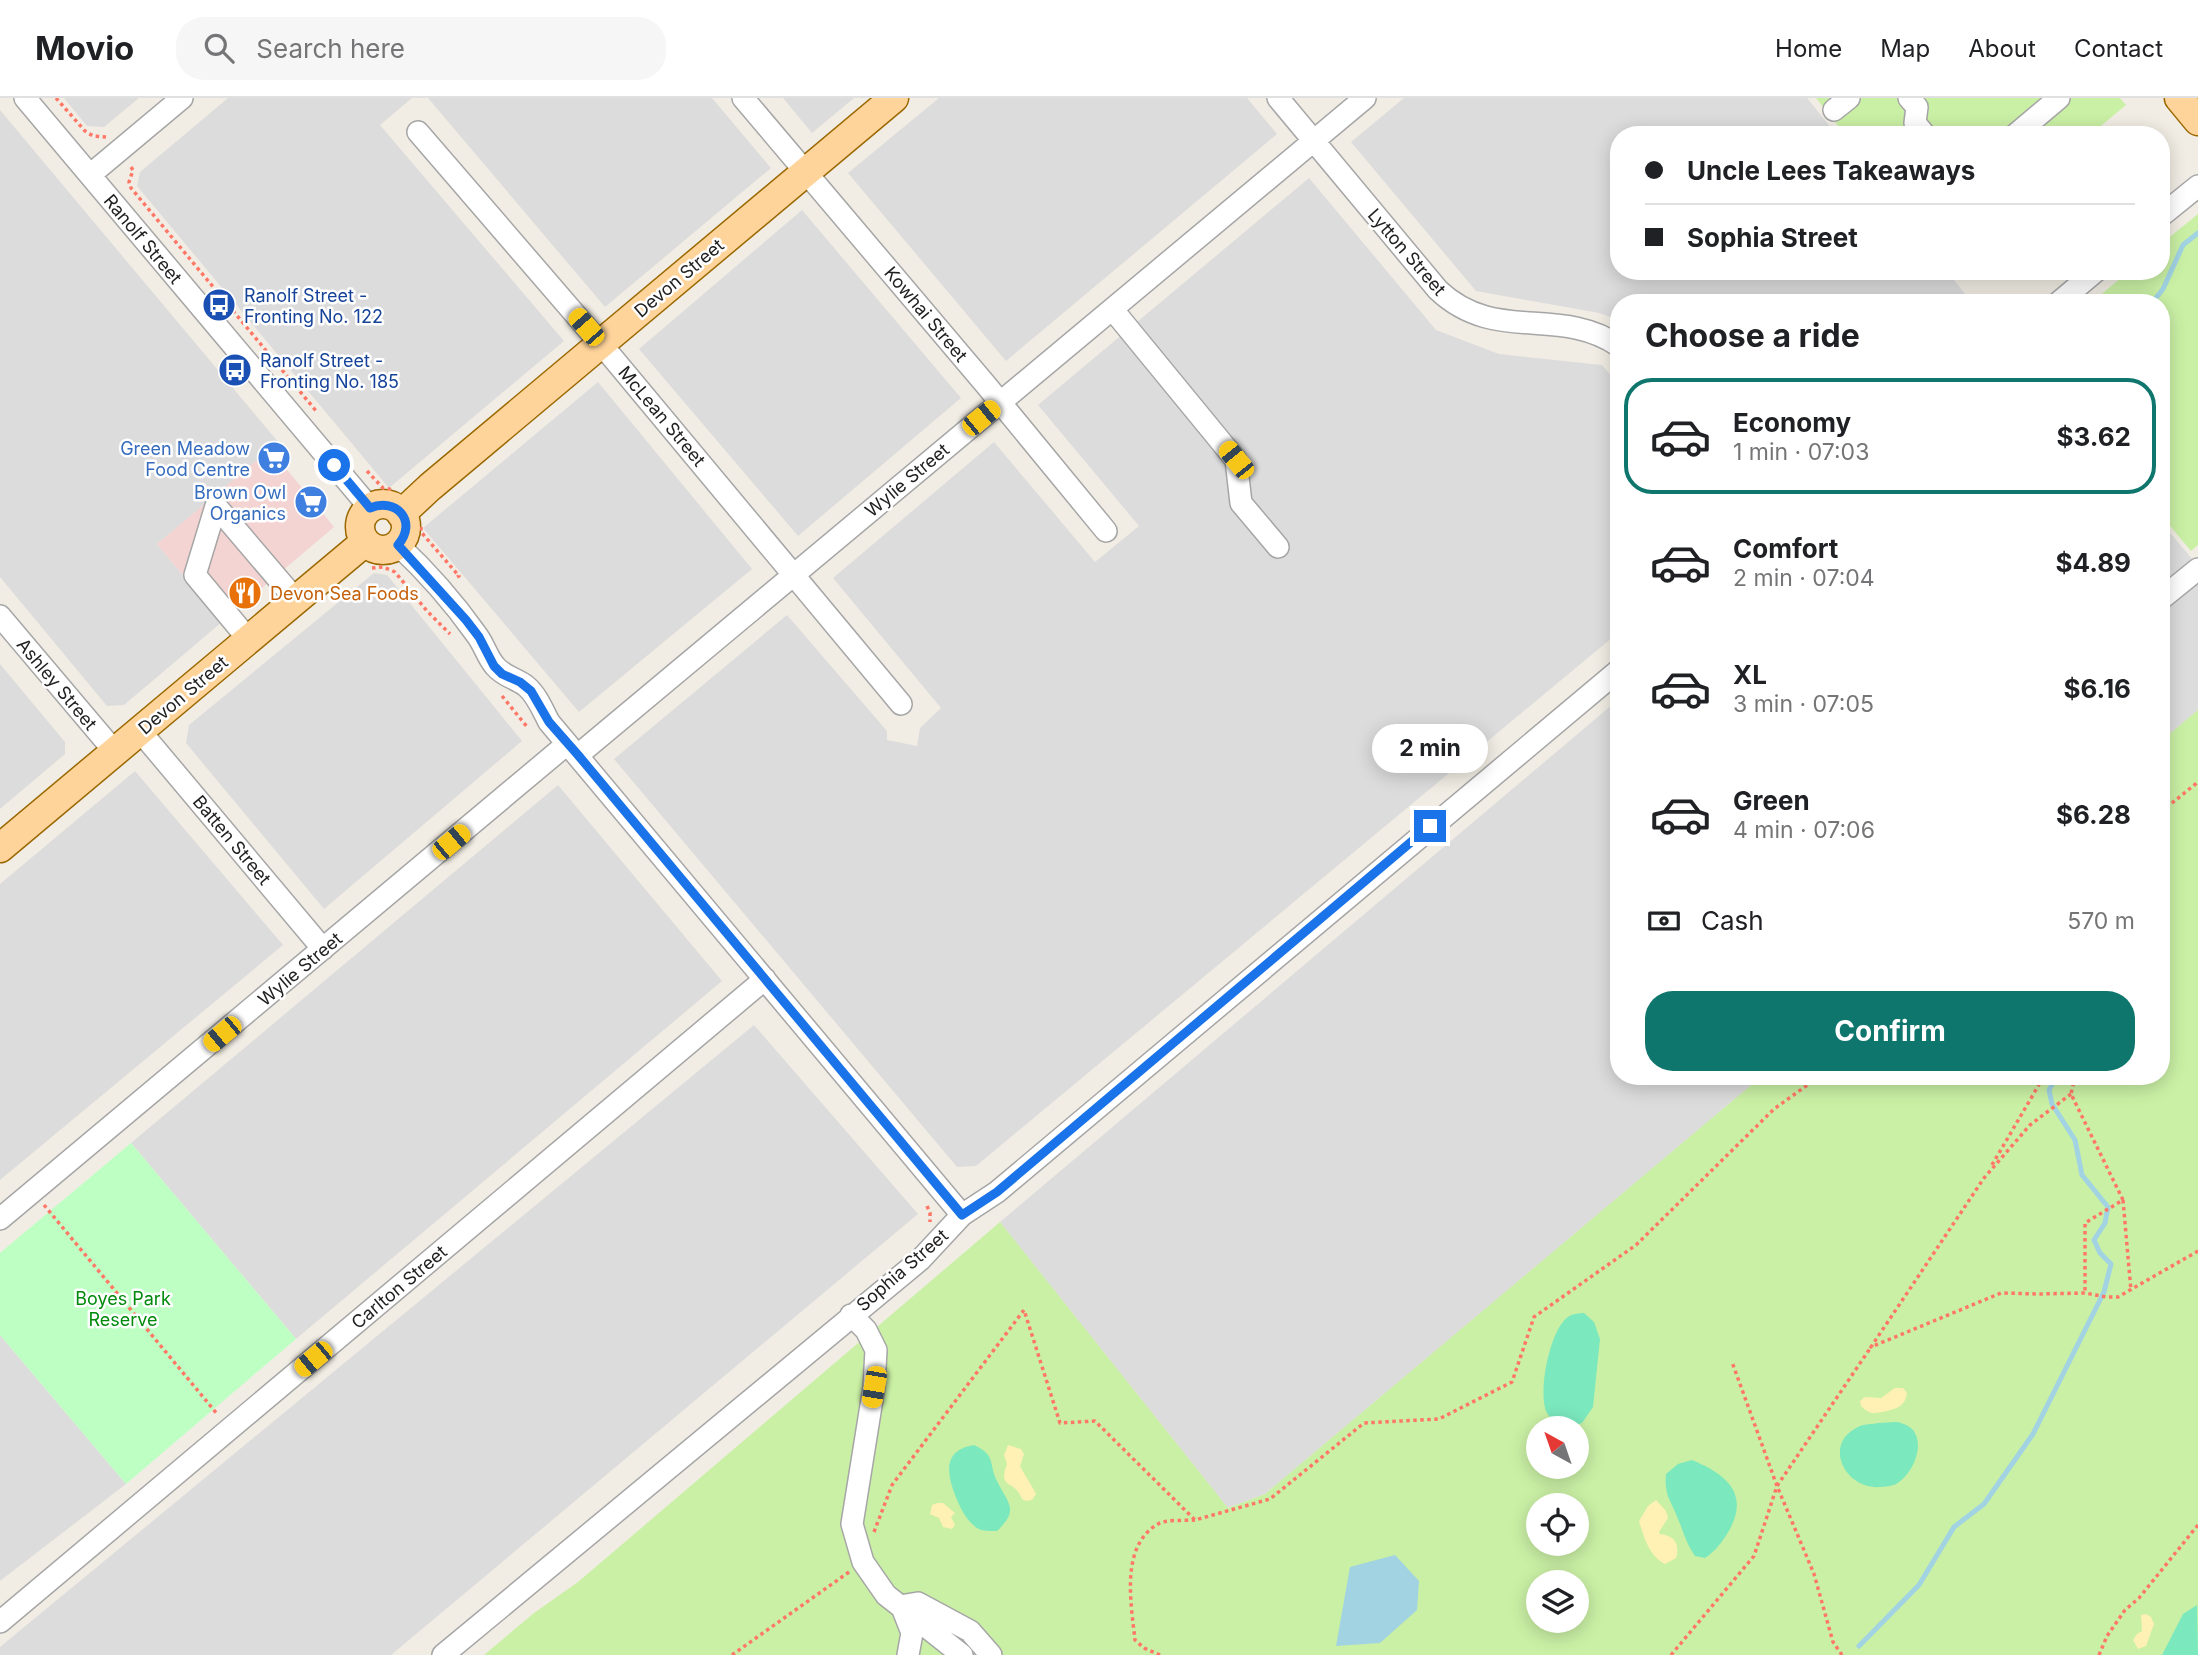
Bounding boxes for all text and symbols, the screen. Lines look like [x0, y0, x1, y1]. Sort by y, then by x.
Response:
search box [176, 17, 666, 80]
text: Movio [35, 28, 134, 68]
icon: search [200, 29, 238, 67]
text: Search here [256, 33, 405, 64]
text: Home [1775, 34, 1842, 63]
text: Map [1880, 34, 1930, 63]
text: About [1968, 34, 2036, 63]
text: Contact [2074, 34, 2163, 63]
text: Uncle Lees Takeaways [1687, 155, 1975, 186]
street label: Ranolf Street [100, 190, 186, 288]
street label: Lytton Street [1364, 204, 1450, 300]
text: Sophia Street [1687, 222, 1858, 253]
street label: Devon Street [630, 234, 728, 321]
street label: Kowhai Street [880, 262, 972, 366]
place label: Ranolf Street - Fronting No. 122 [244, 285, 383, 327]
bus stop icon: Ranolf Street - Fronting No. 122 [200, 286, 238, 324]
car [565, 304, 608, 350]
text: Choose a ride [1645, 316, 1860, 355]
place label: Ranolf Street - Fronting No. 185 [260, 350, 399, 392]
bus stop icon: Ranolf Street - Fronting No. 185 [216, 351, 254, 389]
street label: McLean Street [614, 362, 710, 470]
car [959, 397, 1004, 439]
icon: car [1649, 405, 1712, 468]
text: Economy [1733, 407, 1851, 438]
text: $3.62 [2057, 421, 2131, 452]
car [1215, 437, 1258, 483]
place label: Green Meadow Food Centre [120, 438, 250, 480]
text: 1 min · 07:03 [1733, 438, 1869, 466]
supermarket icon: Green Meadow Food Centre [255, 439, 293, 477]
street label: Wylie Street [861, 439, 953, 521]
route start [318, 449, 350, 481]
place label: Brown Owl Organics [194, 482, 286, 524]
supermarket icon: Brown Owl Organics [292, 483, 330, 521]
icon: car [1649, 531, 1712, 594]
text: Comfort [1733, 533, 1838, 564]
text: $4.89 [2056, 547, 2131, 578]
text: 2 min · 07:04 [1733, 564, 1875, 592]
restaurant icon: Devon Sea Foods [226, 574, 264, 612]
place label: Devon Sea Foods [270, 583, 419, 604]
street label: Ashley Street [13, 634, 101, 734]
street label: Devon Street [134, 651, 232, 738]
icon: car [1649, 657, 1712, 720]
text: XL [1733, 659, 1767, 690]
text: $6.16 [2063, 673, 2131, 704]
text: 3 min · 07:05 [1733, 690, 1874, 718]
callout: 2 min [1372, 724, 1488, 774]
text: 2 min [1399, 734, 1461, 762]
icon: car [1649, 783, 1712, 846]
text: Green [1733, 785, 1810, 816]
street label: Batten Street [189, 791, 275, 889]
text: $6.28 [2056, 799, 2131, 830]
route end [1414, 810, 1446, 842]
text: 4 min · 07:06 [1733, 816, 1875, 844]
car [429, 820, 474, 864]
icon: cash [1645, 902, 1683, 940]
text: Cash [1701, 905, 1764, 936]
text: 570 m [2067, 907, 2135, 935]
street label: Wylie Street [254, 928, 346, 1010]
button: Confirm [1645, 991, 2135, 1071]
car [200, 1012, 245, 1056]
street label: Sophia Street [852, 1224, 952, 1315]
street label: Carlton Street [347, 1241, 451, 1333]
park label: Boyes Park Reserve [75, 1288, 171, 1330]
car [291, 1337, 336, 1381]
car [861, 1364, 888, 1410]
north arrow [1526, 1416, 1589, 1479]
map controls [1526, 1416, 1589, 1633]
button: locate [1526, 1493, 1589, 1556]
button: layers [1526, 1570, 1589, 1633]

